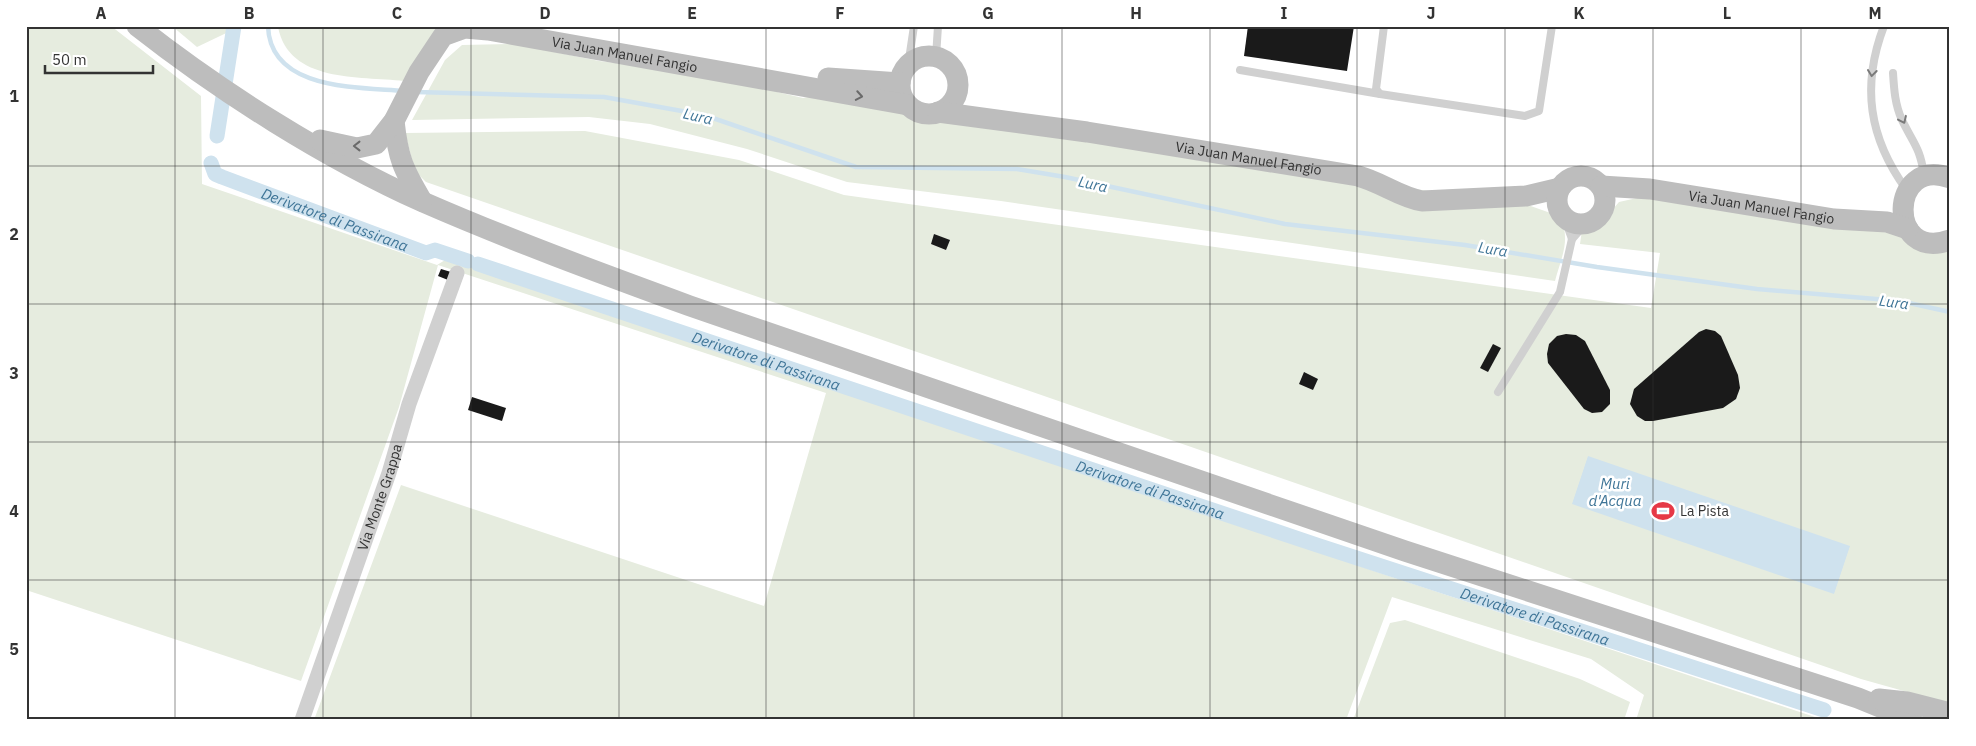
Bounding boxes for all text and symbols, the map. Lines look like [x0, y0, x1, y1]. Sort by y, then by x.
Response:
text: A [96, 3, 107, 23]
text: B [244, 3, 255, 23]
text: C [392, 3, 402, 23]
text: D [539, 3, 551, 23]
text: E [687, 3, 697, 23]
text: F [835, 3, 845, 23]
text: G [982, 3, 994, 23]
text: H [1130, 3, 1142, 23]
text: I [1281, 3, 1288, 23]
text: J [1427, 3, 1435, 23]
text: K [1573, 3, 1585, 23]
text: L [1723, 3, 1731, 23]
text: M [1868, 3, 1882, 23]
street label: Via Juan Manuel Fangio [550, 33, 699, 76]
scale bar [45, 42, 152, 74]
text: 50 m [52, 50, 87, 69]
one-way arrow [1867, 70, 1878, 78]
text: 1 [9, 86, 19, 106]
one-way arrow [855, 90, 864, 101]
water label: Lura [681, 103, 715, 129]
one-way arrow [1897, 115, 1908, 124]
street label: Via Juan Manuel Fangio [1174, 138, 1323, 179]
one-way arrow [353, 141, 360, 151]
water label: Lura [1077, 172, 1110, 196]
water label: Derivatore di Passirana [259, 183, 411, 255]
street label: Via Juan Manuel Fangio [1687, 186, 1836, 228]
text: 2 [9, 224, 19, 244]
water label: Lura [1477, 237, 1509, 261]
water label: Lura [1878, 291, 1910, 314]
water label: Derivatore di Passirana [690, 327, 843, 394]
text: 3 [9, 363, 19, 383]
street label: Via Monte Grappa [353, 441, 406, 553]
water label: Derivatore di Passirana [1074, 455, 1227, 523]
water label: Muri d'Acqua [1588, 474, 1642, 510]
sports icon: La Pista [1650, 498, 1676, 524]
text: 4 [9, 501, 19, 521]
place label: La Pista [1680, 502, 1729, 520]
water label: Derivatore di Passirana [1458, 583, 1612, 649]
text: 5 [9, 639, 19, 659]

